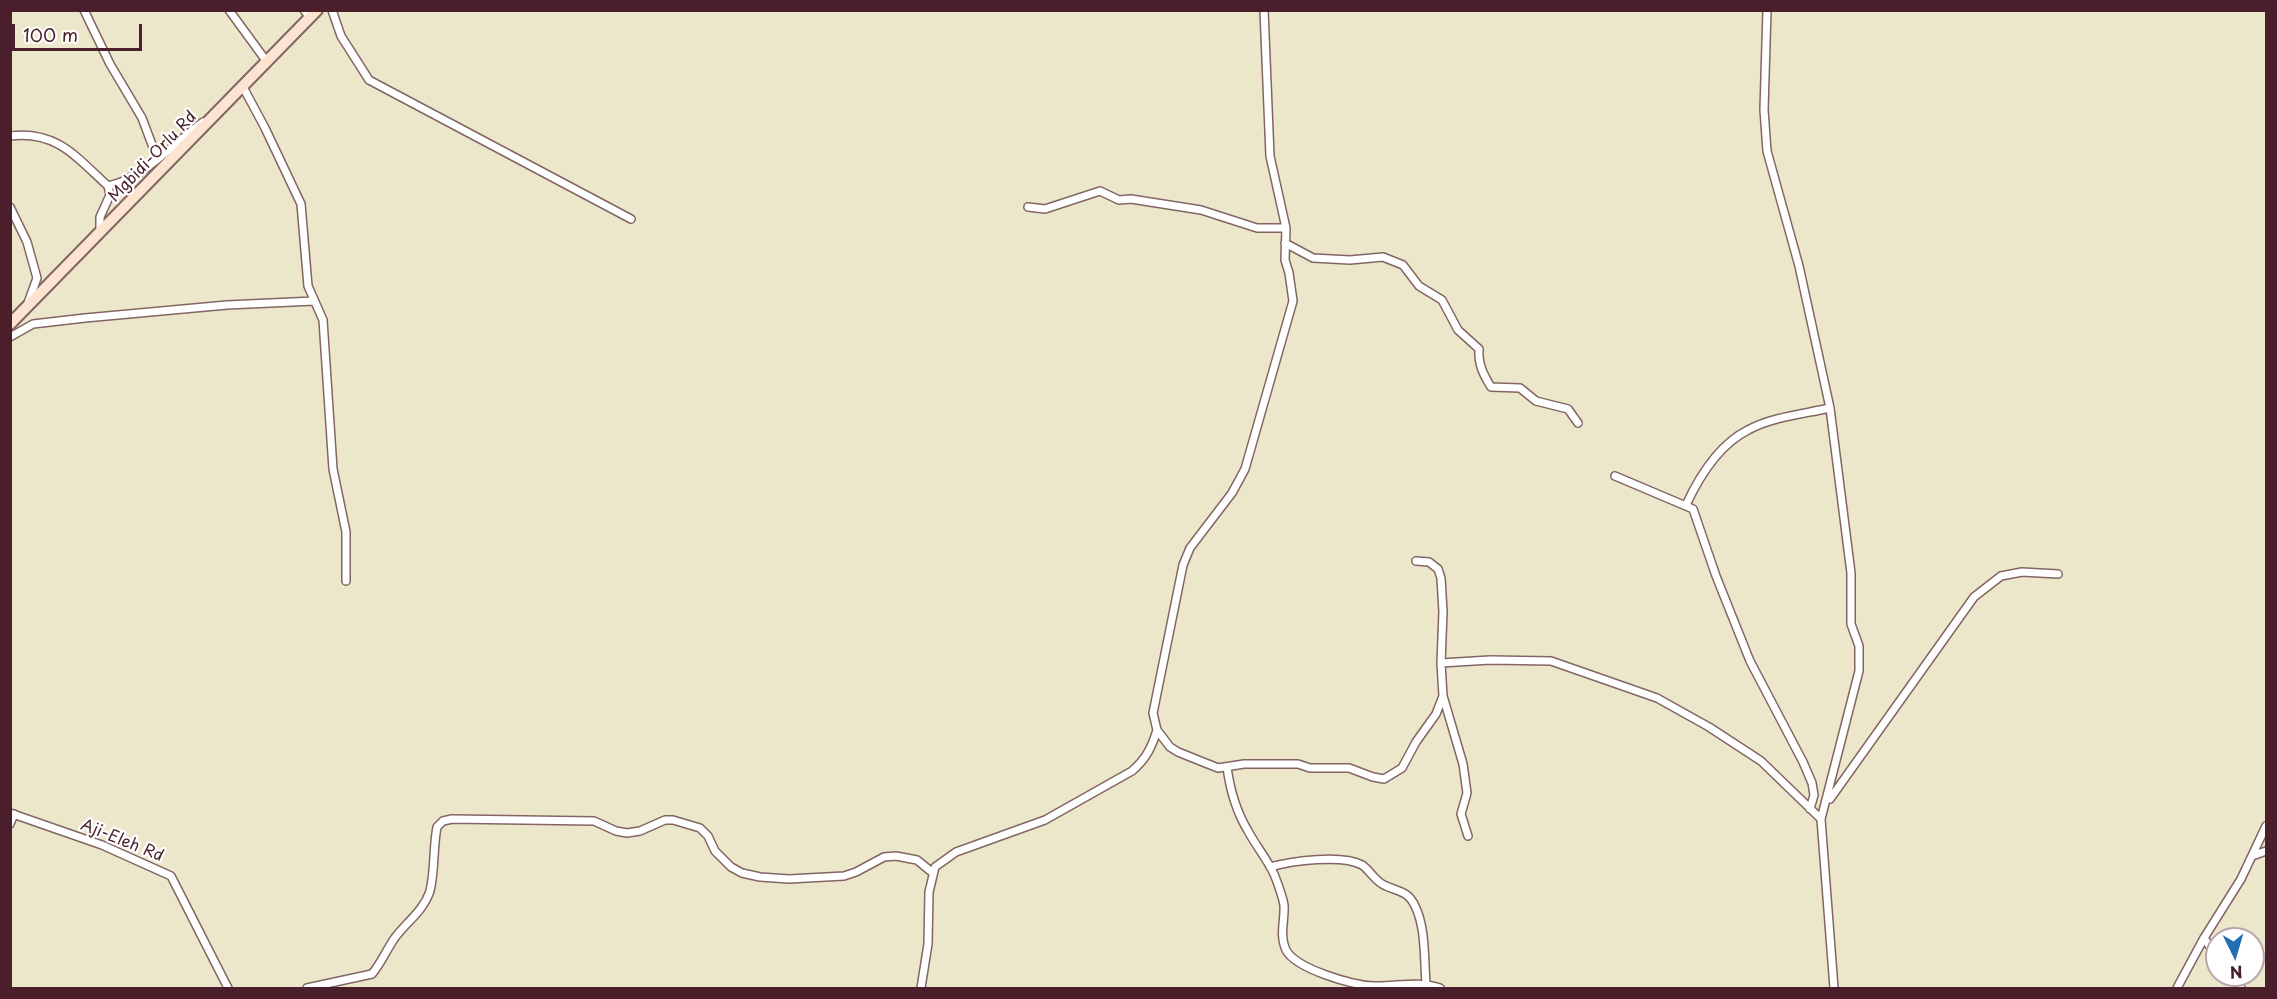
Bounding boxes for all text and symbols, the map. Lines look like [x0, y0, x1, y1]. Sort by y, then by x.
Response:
scale bar [15, 12, 146, 50]
text: 100 m [23, 21, 78, 48]
street label: Mgbidi-Orlu Rd [105, 108, 201, 206]
street label: Aji-Eleh Rd [78, 816, 166, 866]
north arrow [2205, 927, 2265, 987]
text: N [2229, 960, 2244, 985]

